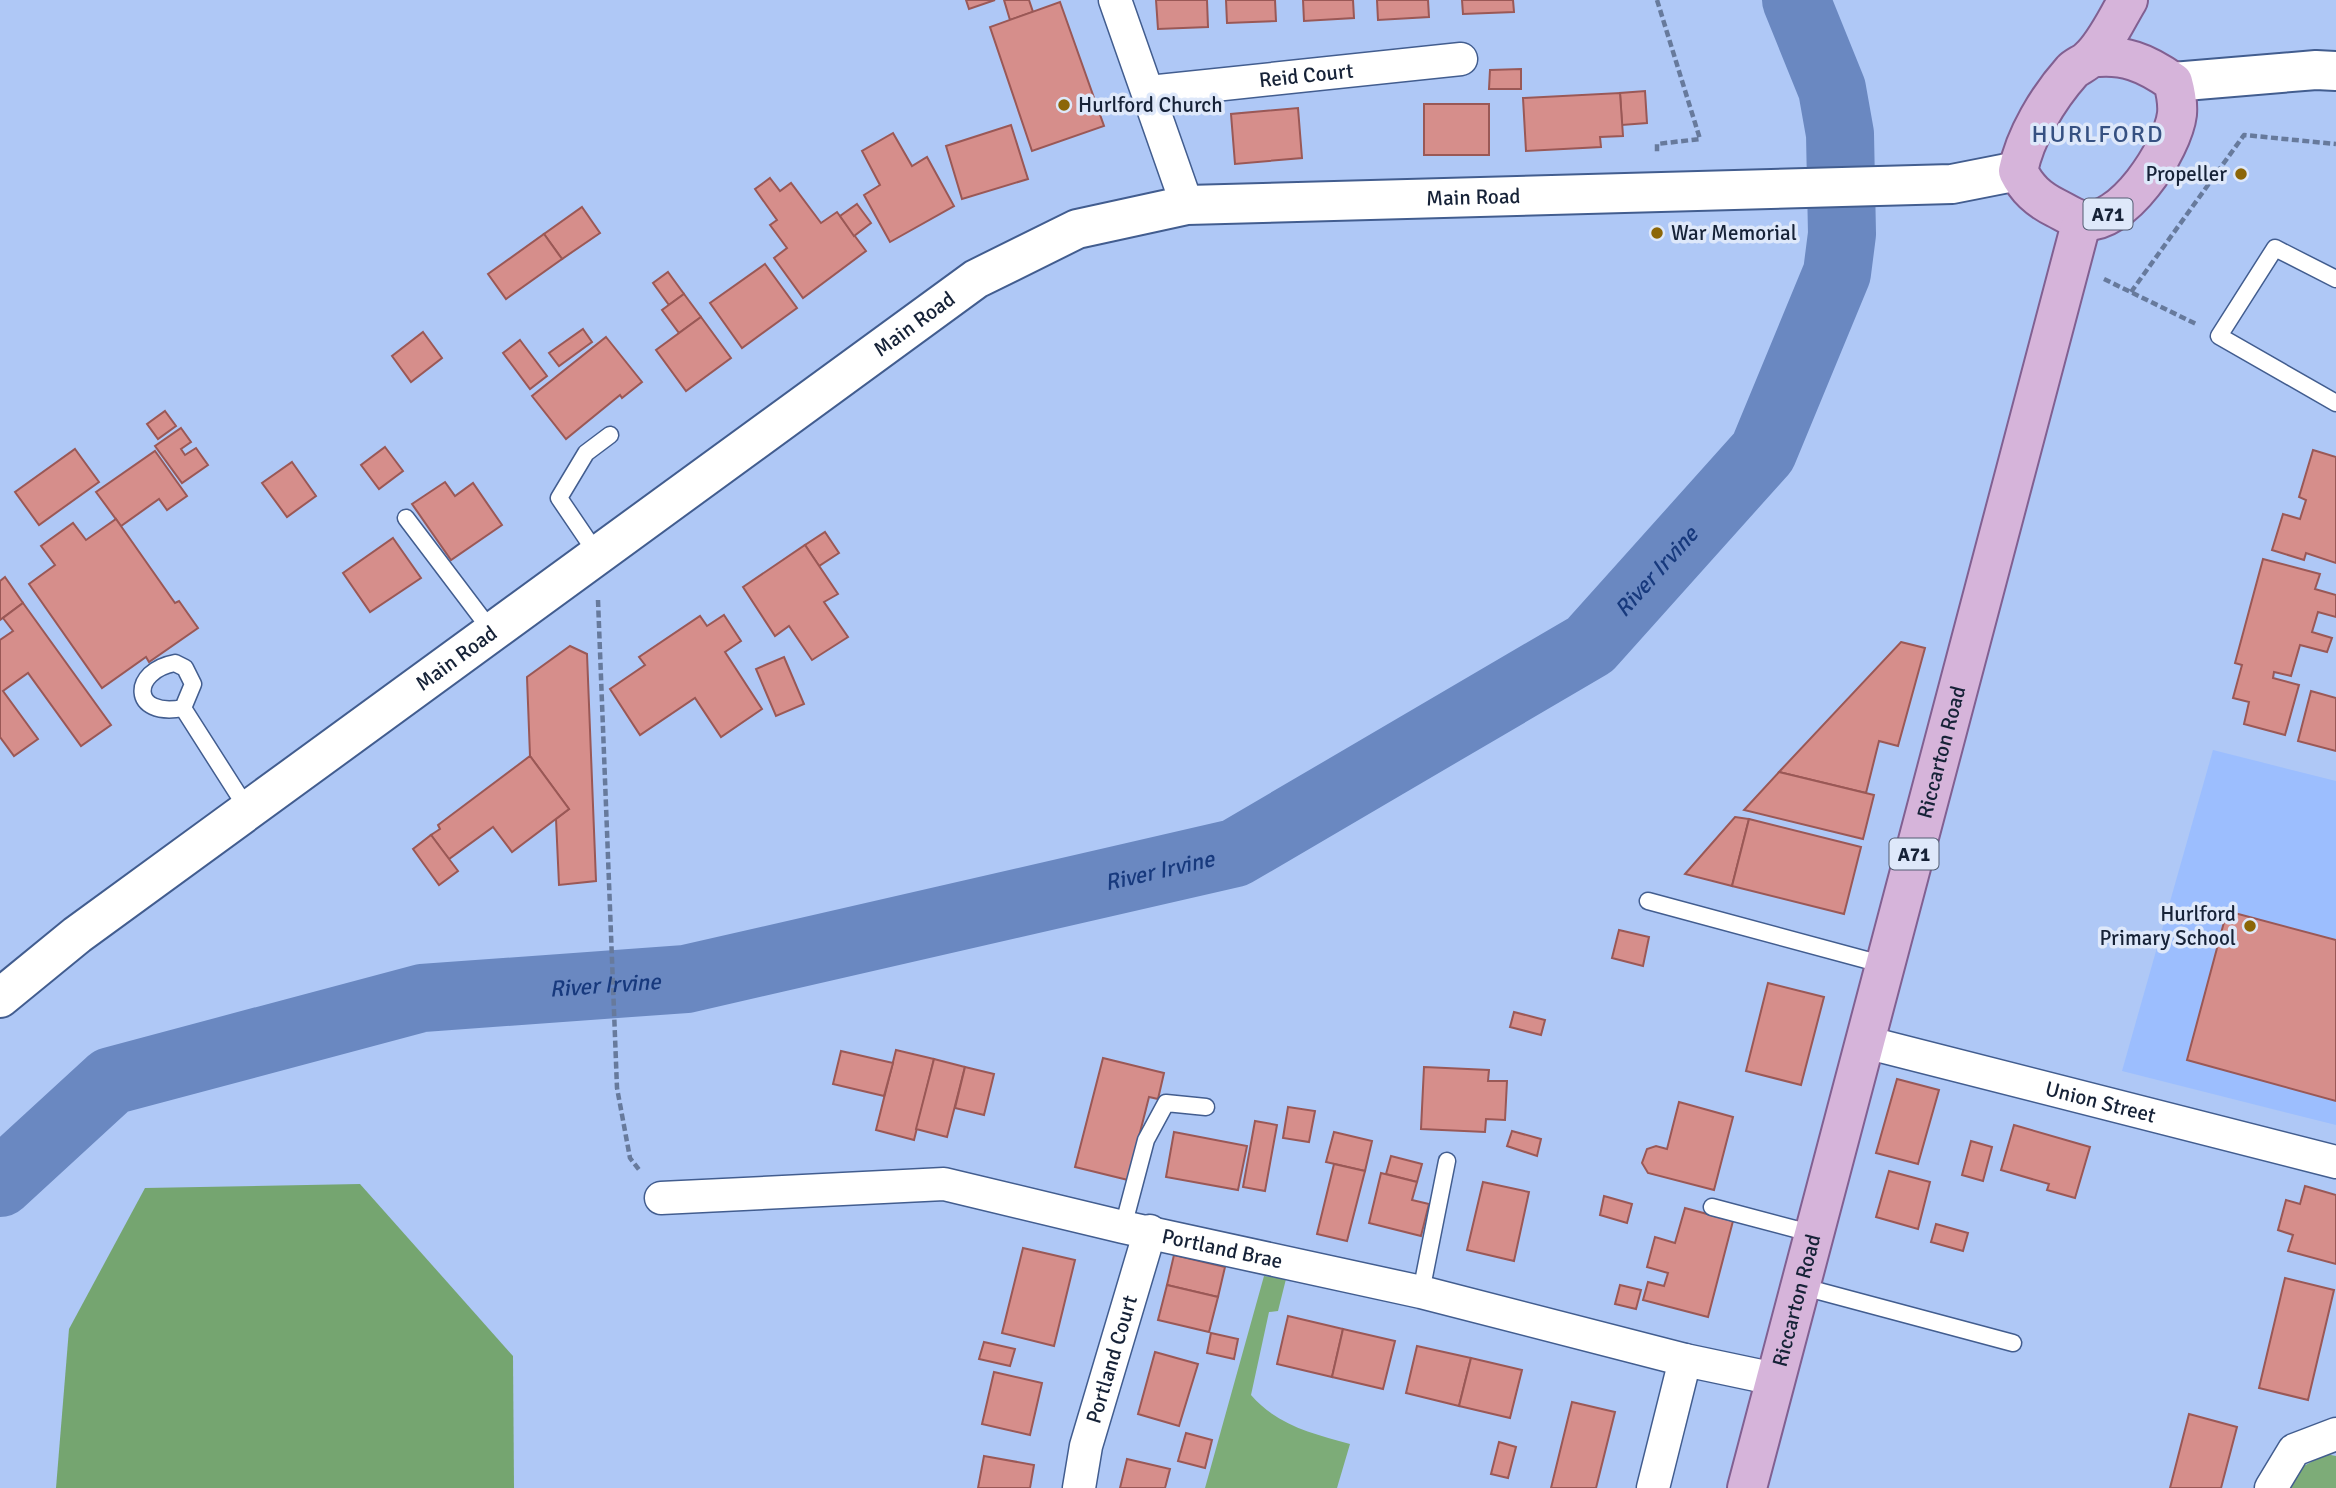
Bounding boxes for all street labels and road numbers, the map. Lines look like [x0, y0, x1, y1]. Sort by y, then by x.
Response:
street label: Reid Court [1258, 57, 1355, 93]
street label: Main Road [1426, 183, 1521, 211]
road number: A71 [2084, 198, 2132, 230]
street label: Main Road [868, 286, 960, 362]
street label: Main Road [410, 620, 502, 697]
street label: Riccarton Road [1911, 683, 1971, 821]
road number: A71 [1890, 838, 1938, 870]
street label: Union Street [2043, 1075, 2158, 1129]
street label: Portland Brae [1159, 1223, 1285, 1274]
street label: Riccarton Road [1767, 1231, 1826, 1370]
street label: Portland Court [1080, 1292, 1143, 1426]

